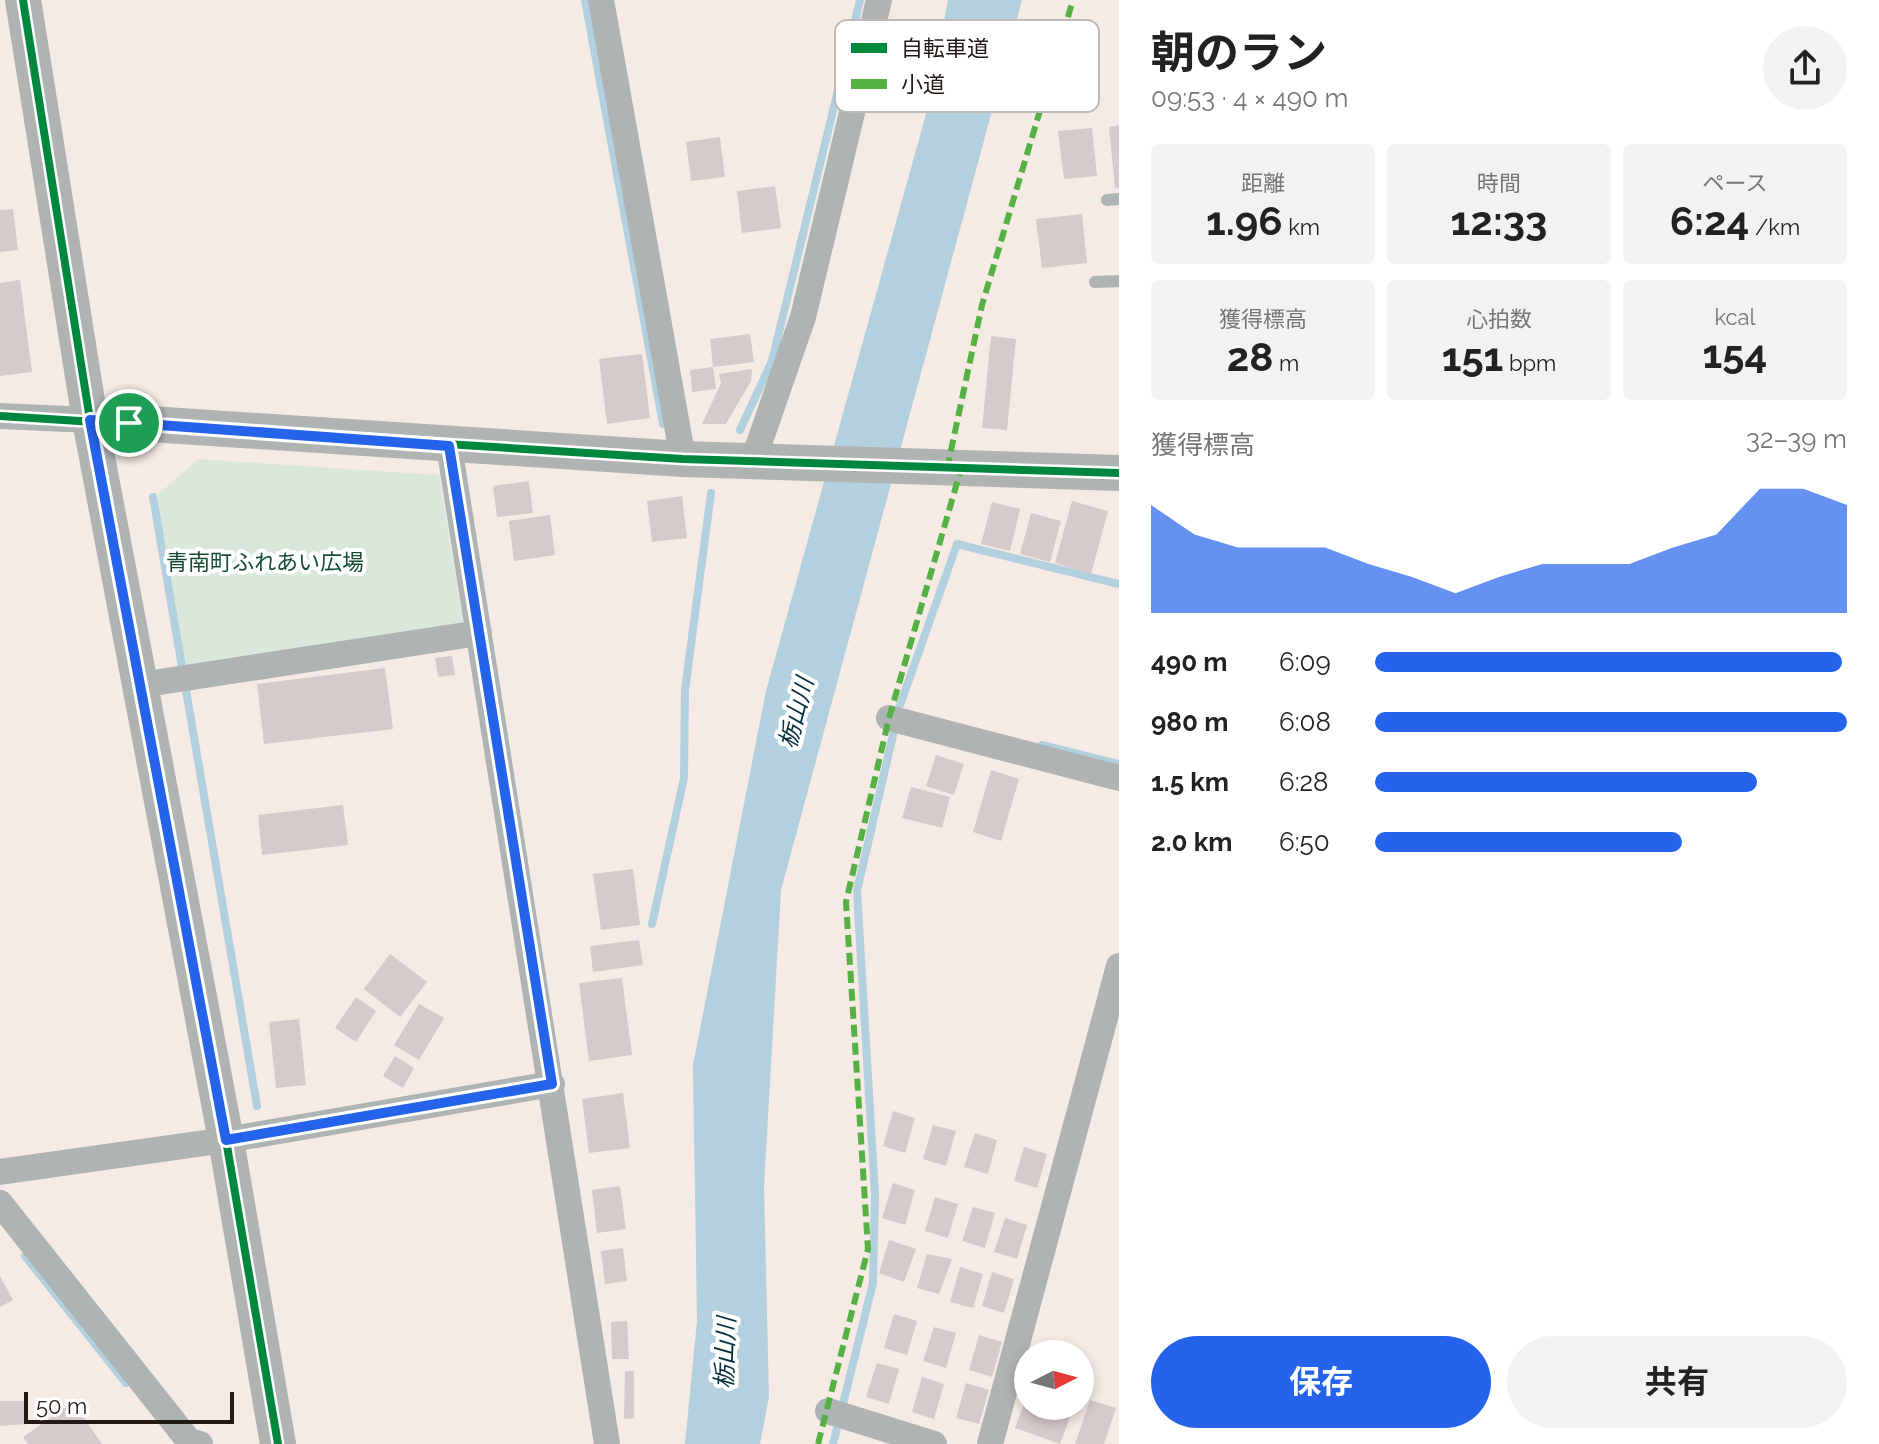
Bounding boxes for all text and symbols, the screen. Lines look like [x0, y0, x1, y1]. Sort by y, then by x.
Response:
legend [835, 20, 1099, 112]
button: share [1763, 26, 1847, 110]
text: 朝のラン [1151, 27, 1327, 78]
text: 自転車道 [901, 35, 989, 61]
text: 小道 [901, 71, 945, 97]
text: 09:53 · 4 × 490 m [1151, 83, 1348, 113]
text: 距離 [1241, 170, 1285, 196]
text: 時間 [1477, 170, 1521, 196]
text: ペース [1703, 170, 1767, 196]
text: 1.96 [1206, 197, 1283, 244]
text: 12:33 [1451, 197, 1547, 244]
text: 6:24 [1670, 197, 1749, 244]
text: km [1283, 214, 1320, 240]
text: /km [1749, 214, 1800, 240]
text: kcal [1714, 304, 1756, 330]
text: 獲得標高 [1219, 306, 1307, 332]
text: 心拍数 [1466, 306, 1532, 332]
text: 154 [1703, 330, 1767, 377]
text: 28 [1227, 333, 1273, 380]
text: 151 [1442, 333, 1503, 380]
text: m [1273, 350, 1299, 376]
text: bpm [1503, 350, 1556, 376]
pin [95, 389, 163, 457]
icon: arrive [107, 401, 151, 445]
text: 32–39 m [1746, 424, 1847, 454]
text: 獲得標高 [1151, 430, 1255, 460]
park label: 青南町ふれあい広場 [166, 549, 364, 575]
text: 490 m [1151, 647, 1228, 677]
text: 6:09 [1279, 647, 1331, 677]
water label: 栃山川 [773, 672, 820, 752]
text: 980 m [1151, 707, 1228, 737]
text: 6:08 [1279, 707, 1331, 737]
text: 1.5 km [1151, 767, 1229, 797]
text: 6:28 [1279, 767, 1329, 797]
text: 2.0 km [1151, 827, 1232, 857]
text: 6:50 [1279, 827, 1330, 857]
water label: 栃山川 [709, 1314, 741, 1389]
button: 保存 [1151, 1336, 1491, 1428]
button: 共有 [1507, 1336, 1847, 1428]
north arrow [1014, 1340, 1094, 1420]
map controls [1014, 1340, 1094, 1420]
scale bar [24, 1388, 234, 1424]
text: 50 m [36, 1393, 87, 1419]

